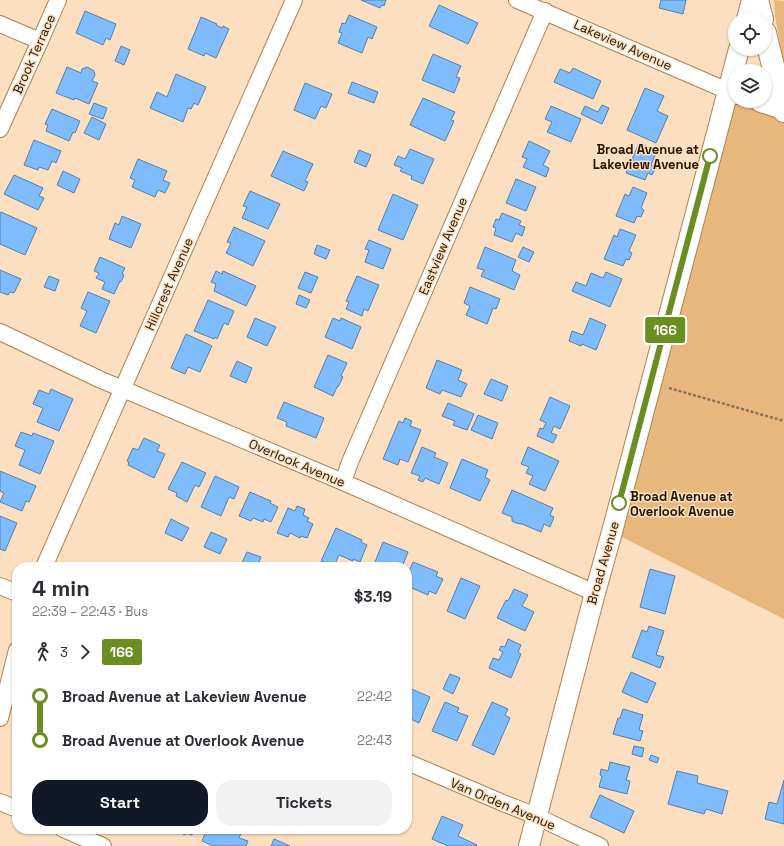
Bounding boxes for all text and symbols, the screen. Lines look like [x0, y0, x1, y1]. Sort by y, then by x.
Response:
street label: Brook Terrace [9, 11, 59, 97]
map controls [728, 12, 772, 108]
button: locate [728, 12, 772, 56]
street label: Lakeview Avenue [571, 16, 675, 74]
button: layers [728, 64, 772, 108]
place label: Broad Avenue at Lakeview Avenue [593, 141, 699, 173]
marker: Broad Avenue at Lakeview Avenue [702, 148, 718, 164]
street label: Eastview Avenue [415, 194, 471, 298]
street label: Hillcrest Avenue [141, 235, 197, 333]
line badge: 166 [642, 317, 688, 343]
text: 166 [653, 321, 677, 339]
street label: Overlook Avenue [246, 435, 348, 491]
place label: Broad Avenue at Overlook Avenue [630, 488, 734, 520]
marker: Broad Avenue at Overlook Avenue [611, 495, 627, 511]
street label: Broad Avenue [583, 519, 623, 607]
text: 4 min [32, 574, 90, 602]
text: $3.19 [354, 587, 392, 606]
text: 22:39 – 22:43 · Bus [32, 603, 148, 620]
icon: walk [32, 641, 54, 663]
icon: forward [74, 641, 96, 663]
text: 166 [110, 643, 134, 661]
text: 3 [60, 644, 68, 661]
text: Broad Avenue at Lakeview Avenue [62, 687, 307, 706]
text: 22:42 [357, 688, 392, 705]
text: Broad Avenue at Overlook Avenue [62, 731, 304, 750]
text: 22:43 [357, 732, 392, 749]
street label: Van Orden Avenue [448, 774, 558, 834]
button: Start [32, 780, 208, 826]
button: Tickets [216, 780, 392, 826]

